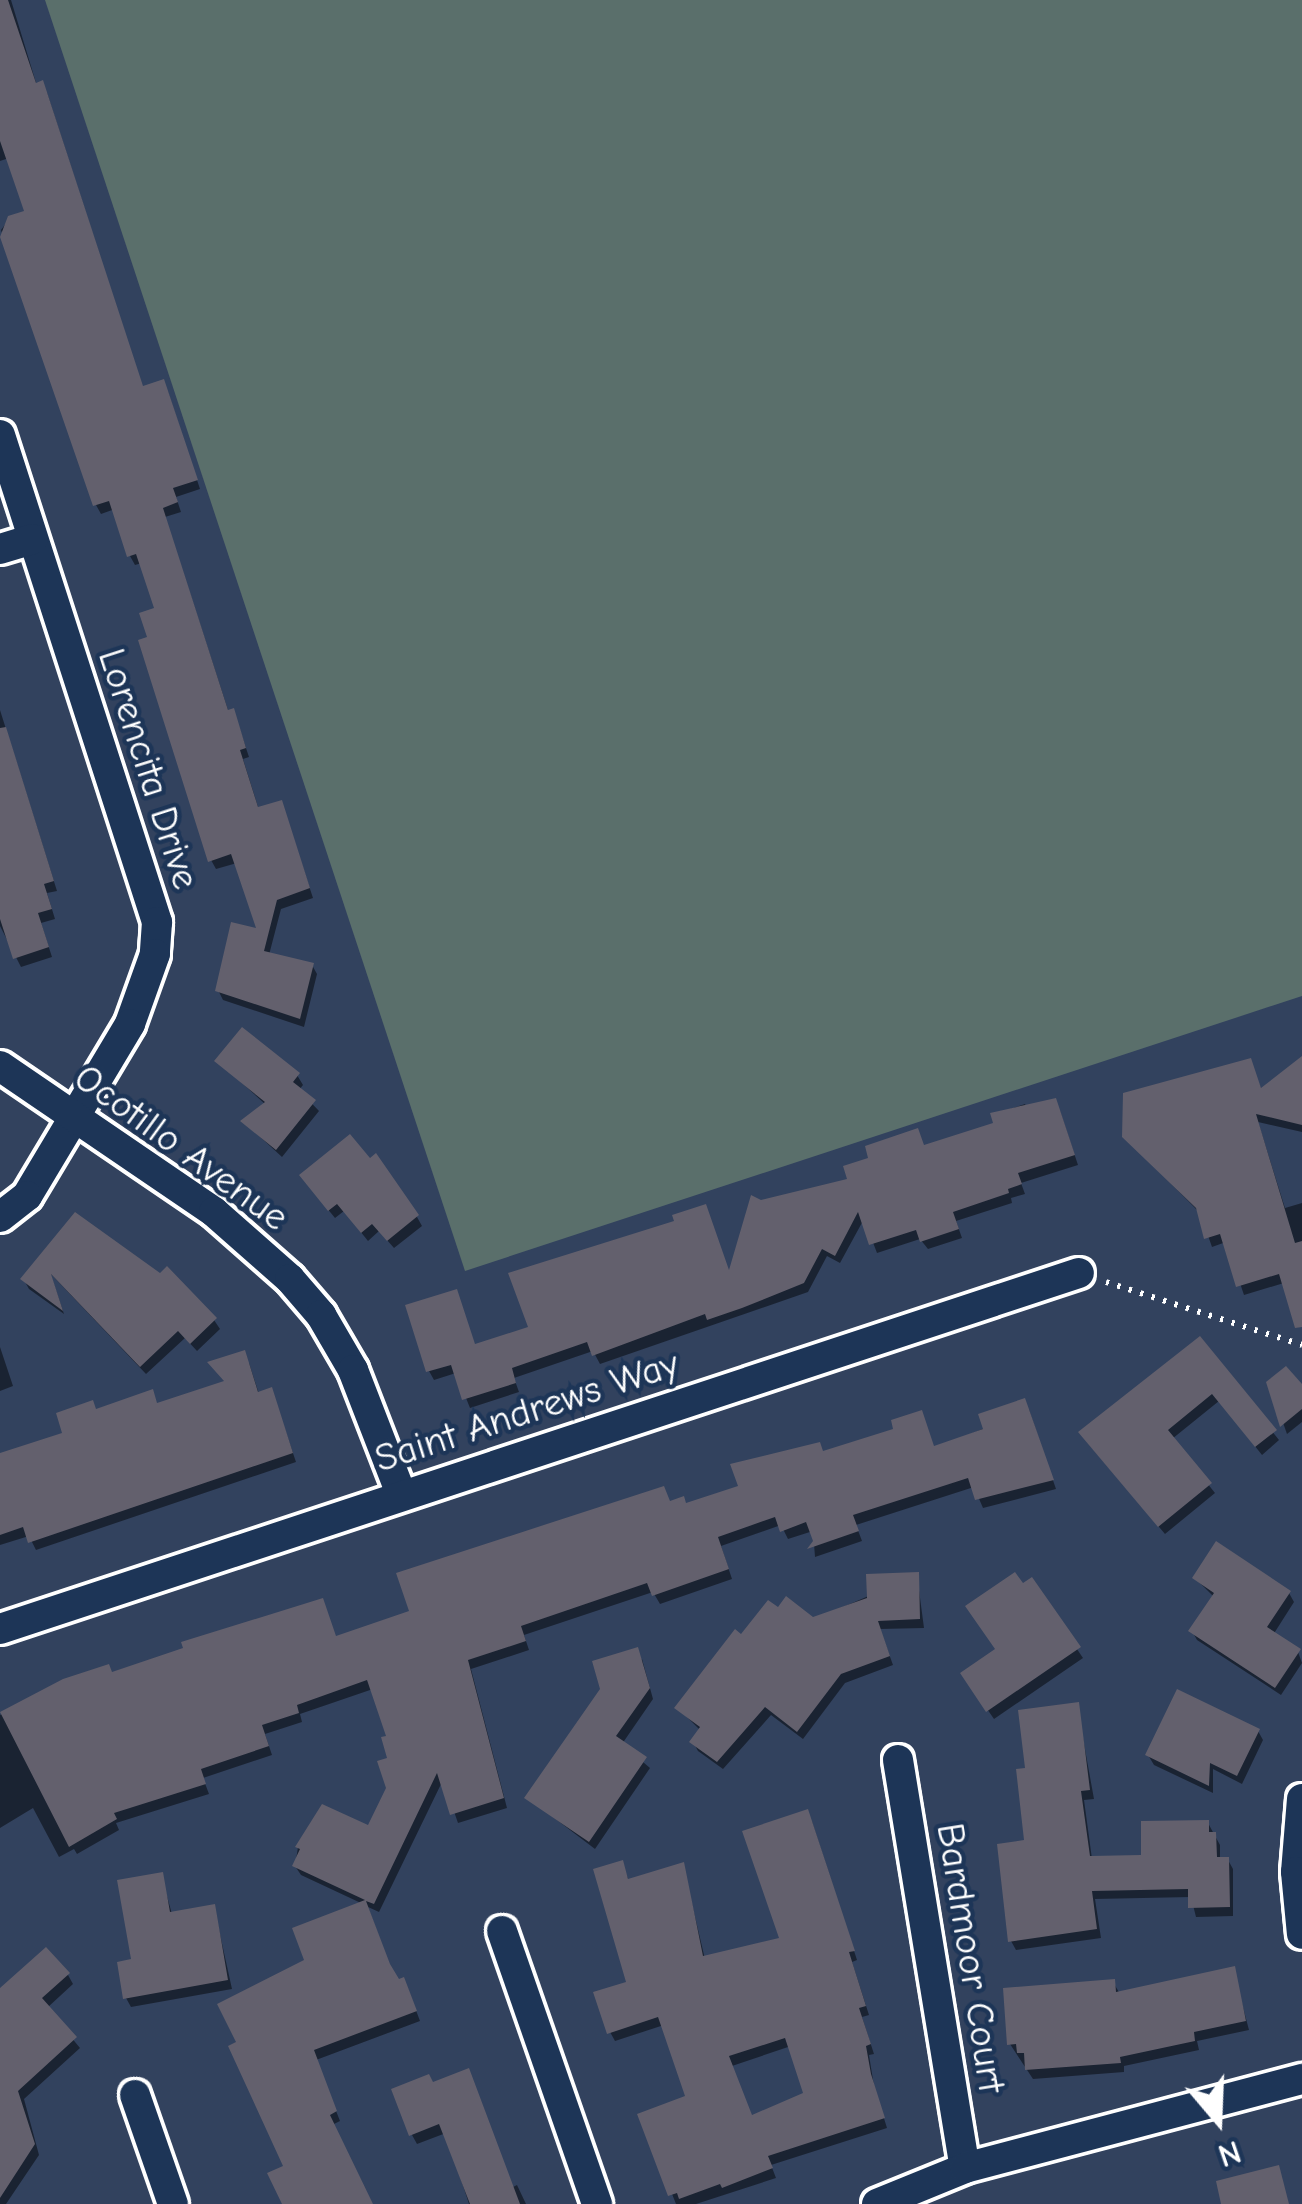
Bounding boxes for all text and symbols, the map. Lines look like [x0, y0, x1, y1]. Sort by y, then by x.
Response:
street label: Lorencita Drive [87, 643, 209, 895]
street label: Ocotillo Avenue [65, 1055, 297, 1241]
street label: Saint Andrews Way [369, 1341, 685, 1483]
street label: Bardmoor Court [926, 1820, 1014, 2096]
north arrow [1158, 2060, 1278, 2180]
text: N [1213, 2133, 1246, 2176]

